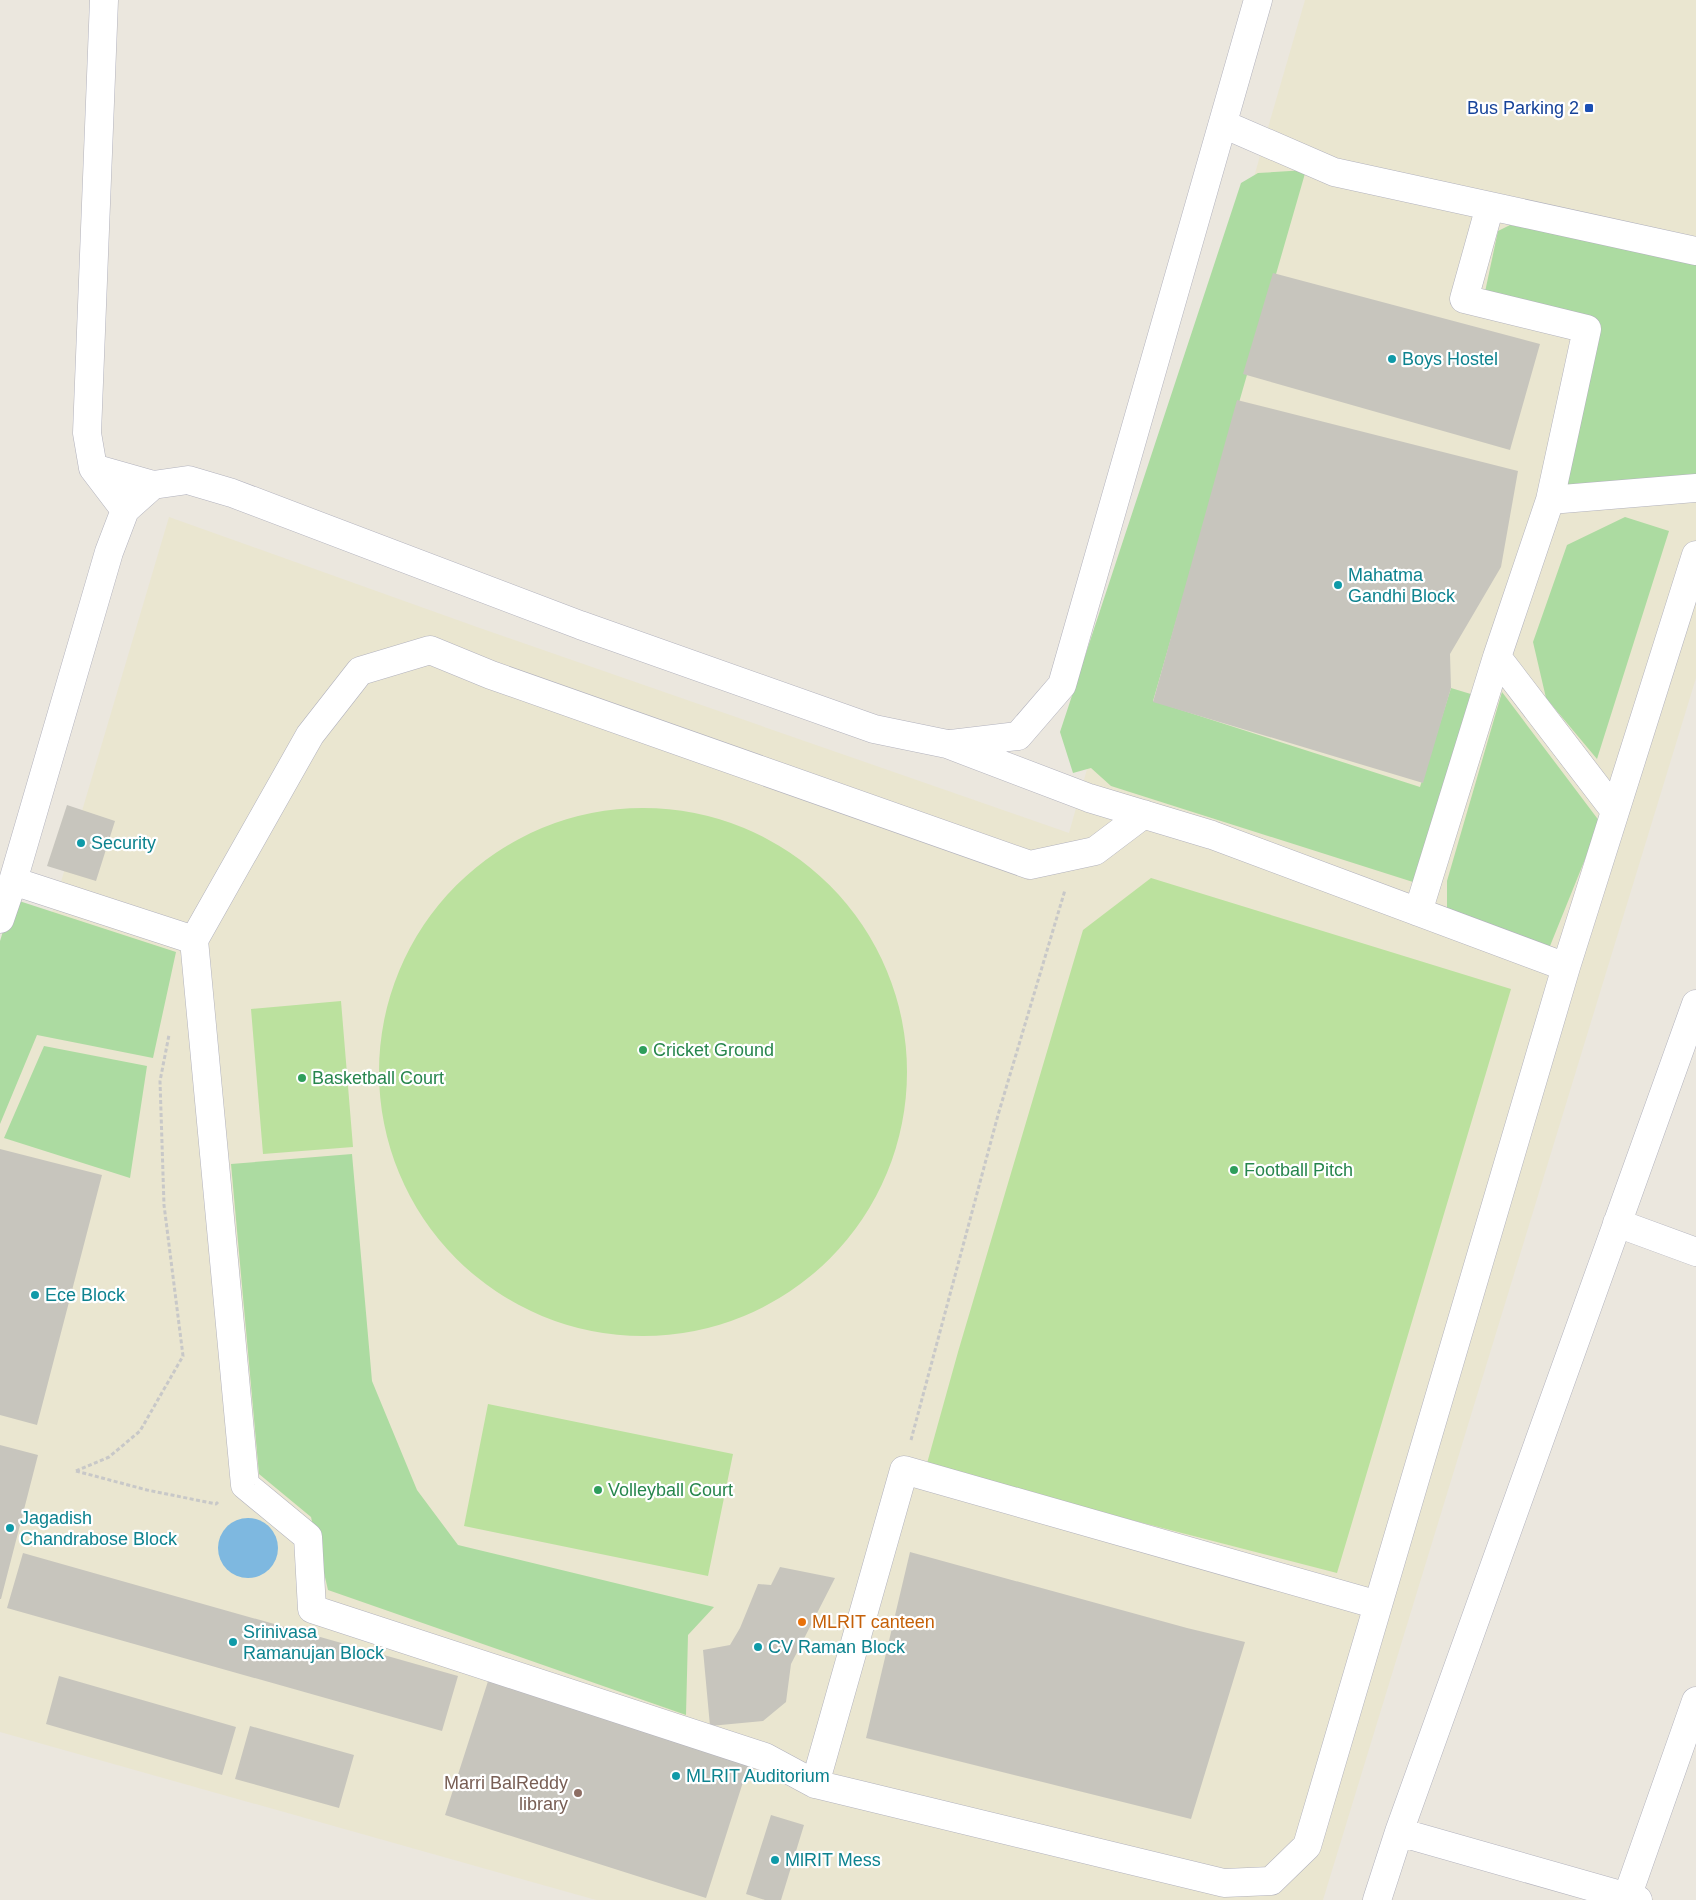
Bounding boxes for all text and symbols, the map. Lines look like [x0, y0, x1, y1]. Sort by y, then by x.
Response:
place label: Bus Parking 2 [1467, 98, 1579, 118]
marker: Bus Parking 2 [1583, 102, 1595, 114]
place label: Boys Hostel [1402, 349, 1498, 369]
marker: Boys Hostel [1386, 353, 1398, 365]
place label: Mahatma Gandhi Block [1348, 565, 1456, 606]
marker: Mahatma Gandhi Block [1332, 579, 1344, 591]
place label: Security [91, 833, 156, 853]
marker: Security [75, 837, 87, 849]
place label: Cricket Ground [653, 1040, 774, 1060]
marker: Cricket Ground [637, 1044, 649, 1056]
place label: Basketball Court [312, 1068, 444, 1088]
marker: Basketball Court [296, 1072, 308, 1084]
place label: Football Pitch [1244, 1160, 1353, 1180]
marker: Football Pitch [1228, 1164, 1240, 1176]
place label: Ece Block [45, 1285, 126, 1305]
marker: Ece Block [29, 1289, 41, 1301]
place label: Volleyball Court [608, 1480, 733, 1500]
marker: Volleyball Court [592, 1484, 604, 1496]
place label: Jagadish Chandrabose Block [20, 1508, 178, 1549]
marker: Jagadish Chandrabose Block [4, 1522, 16, 1534]
place label: MLRIT canteen [812, 1612, 935, 1632]
marker: MLRIT canteen [796, 1616, 808, 1628]
place label: Srinivasa Ramanujan Block [243, 1622, 385, 1663]
marker: Srinivasa Ramanujan Block [227, 1636, 239, 1648]
place label: CV Raman Block [768, 1637, 906, 1657]
marker: CV Raman Block [752, 1641, 764, 1653]
place label: MLRIT Auditorium [686, 1766, 830, 1786]
marker: MLRIT Auditorium [670, 1770, 682, 1782]
place label: Marri BalReddy library [444, 1773, 568, 1814]
marker: Marri BalReddy library [572, 1787, 584, 1799]
place label: MlRIT Mess [785, 1850, 881, 1870]
marker: MlRIT Mess [769, 1854, 781, 1866]

